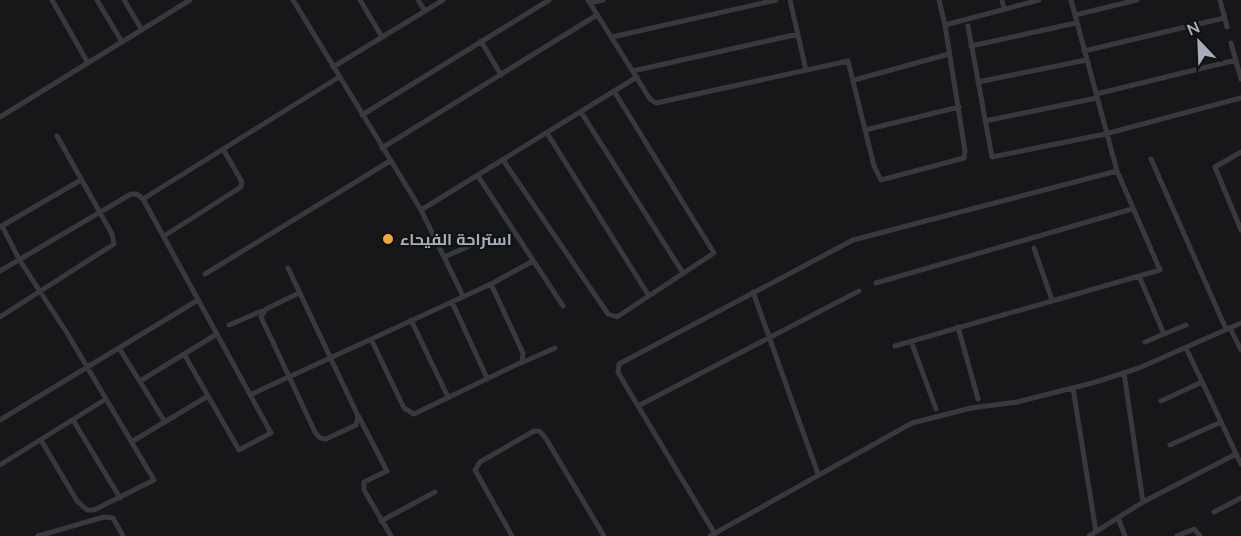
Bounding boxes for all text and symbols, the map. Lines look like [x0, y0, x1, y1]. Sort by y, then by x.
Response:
north arrow [1169, 12, 1229, 72]
text: N [1184, 17, 1203, 42]
place label: استراحة الفيحاء [400, 229, 512, 251]
marker: استراحة الفيحاء [381, 232, 395, 246]

